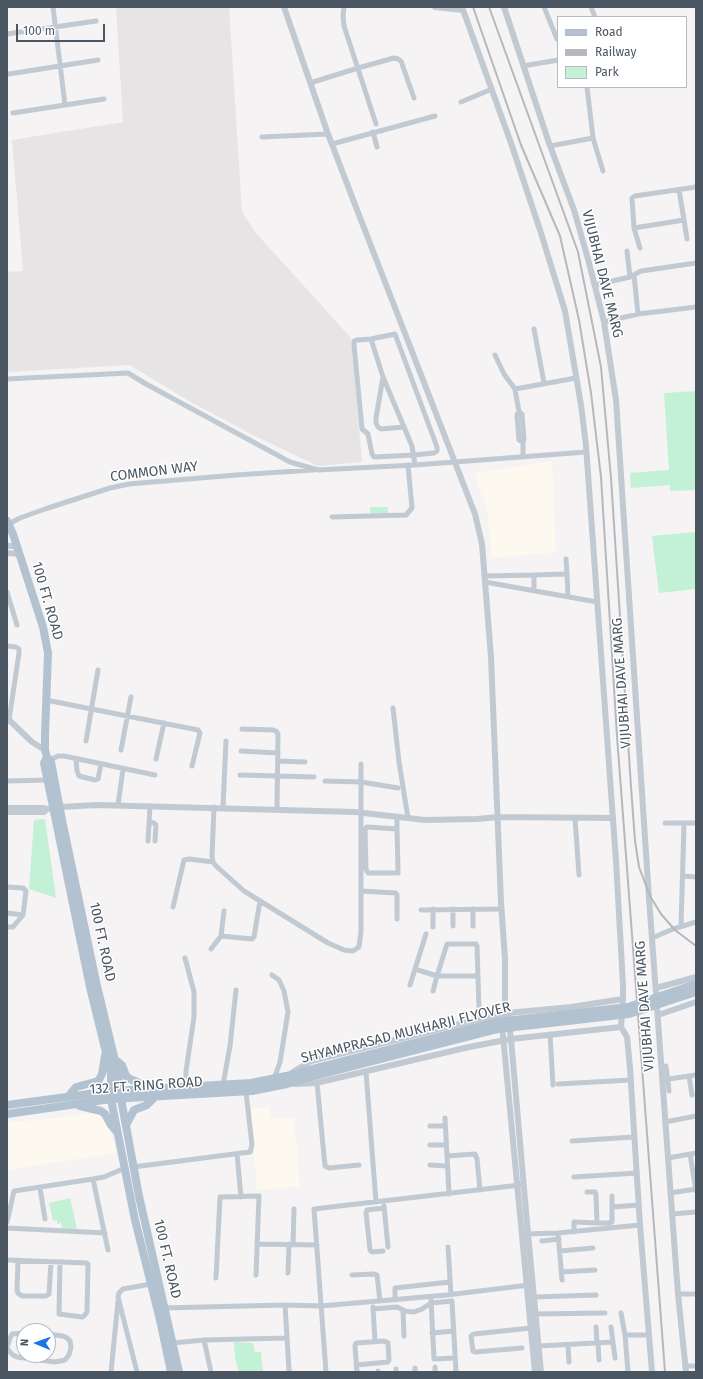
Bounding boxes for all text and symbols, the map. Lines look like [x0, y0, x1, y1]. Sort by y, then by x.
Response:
scale bar [18, 16, 107, 42]
legend [557, 16, 687, 88]
text: 100 m [23, 24, 55, 38]
text: Road [595, 25, 623, 39]
text: Railway [595, 45, 636, 59]
text: Park [595, 65, 619, 79]
street label: VIJUBHAI DAVE MARG [578, 208, 626, 340]
street label: COMMON WAY [109, 458, 199, 486]
street label: 100 FT. ROAD [28, 560, 66, 642]
street label: VIJUBHAI DAVE MARG [609, 617, 635, 749]
street label: 100 FT. ROAD [85, 901, 119, 983]
street label: VIJUBHAI DAVE MARG [632, 940, 658, 1072]
street label: SHYAMPRASAD MUKHARJI FLYOVER [299, 999, 513, 1067]
street label: 132 FT. RING ROAD [89, 1074, 203, 1098]
street label: 100 FT. ROAD [150, 1218, 184, 1300]
north arrow [16, 1323, 56, 1363]
text: N [18, 1339, 31, 1346]

